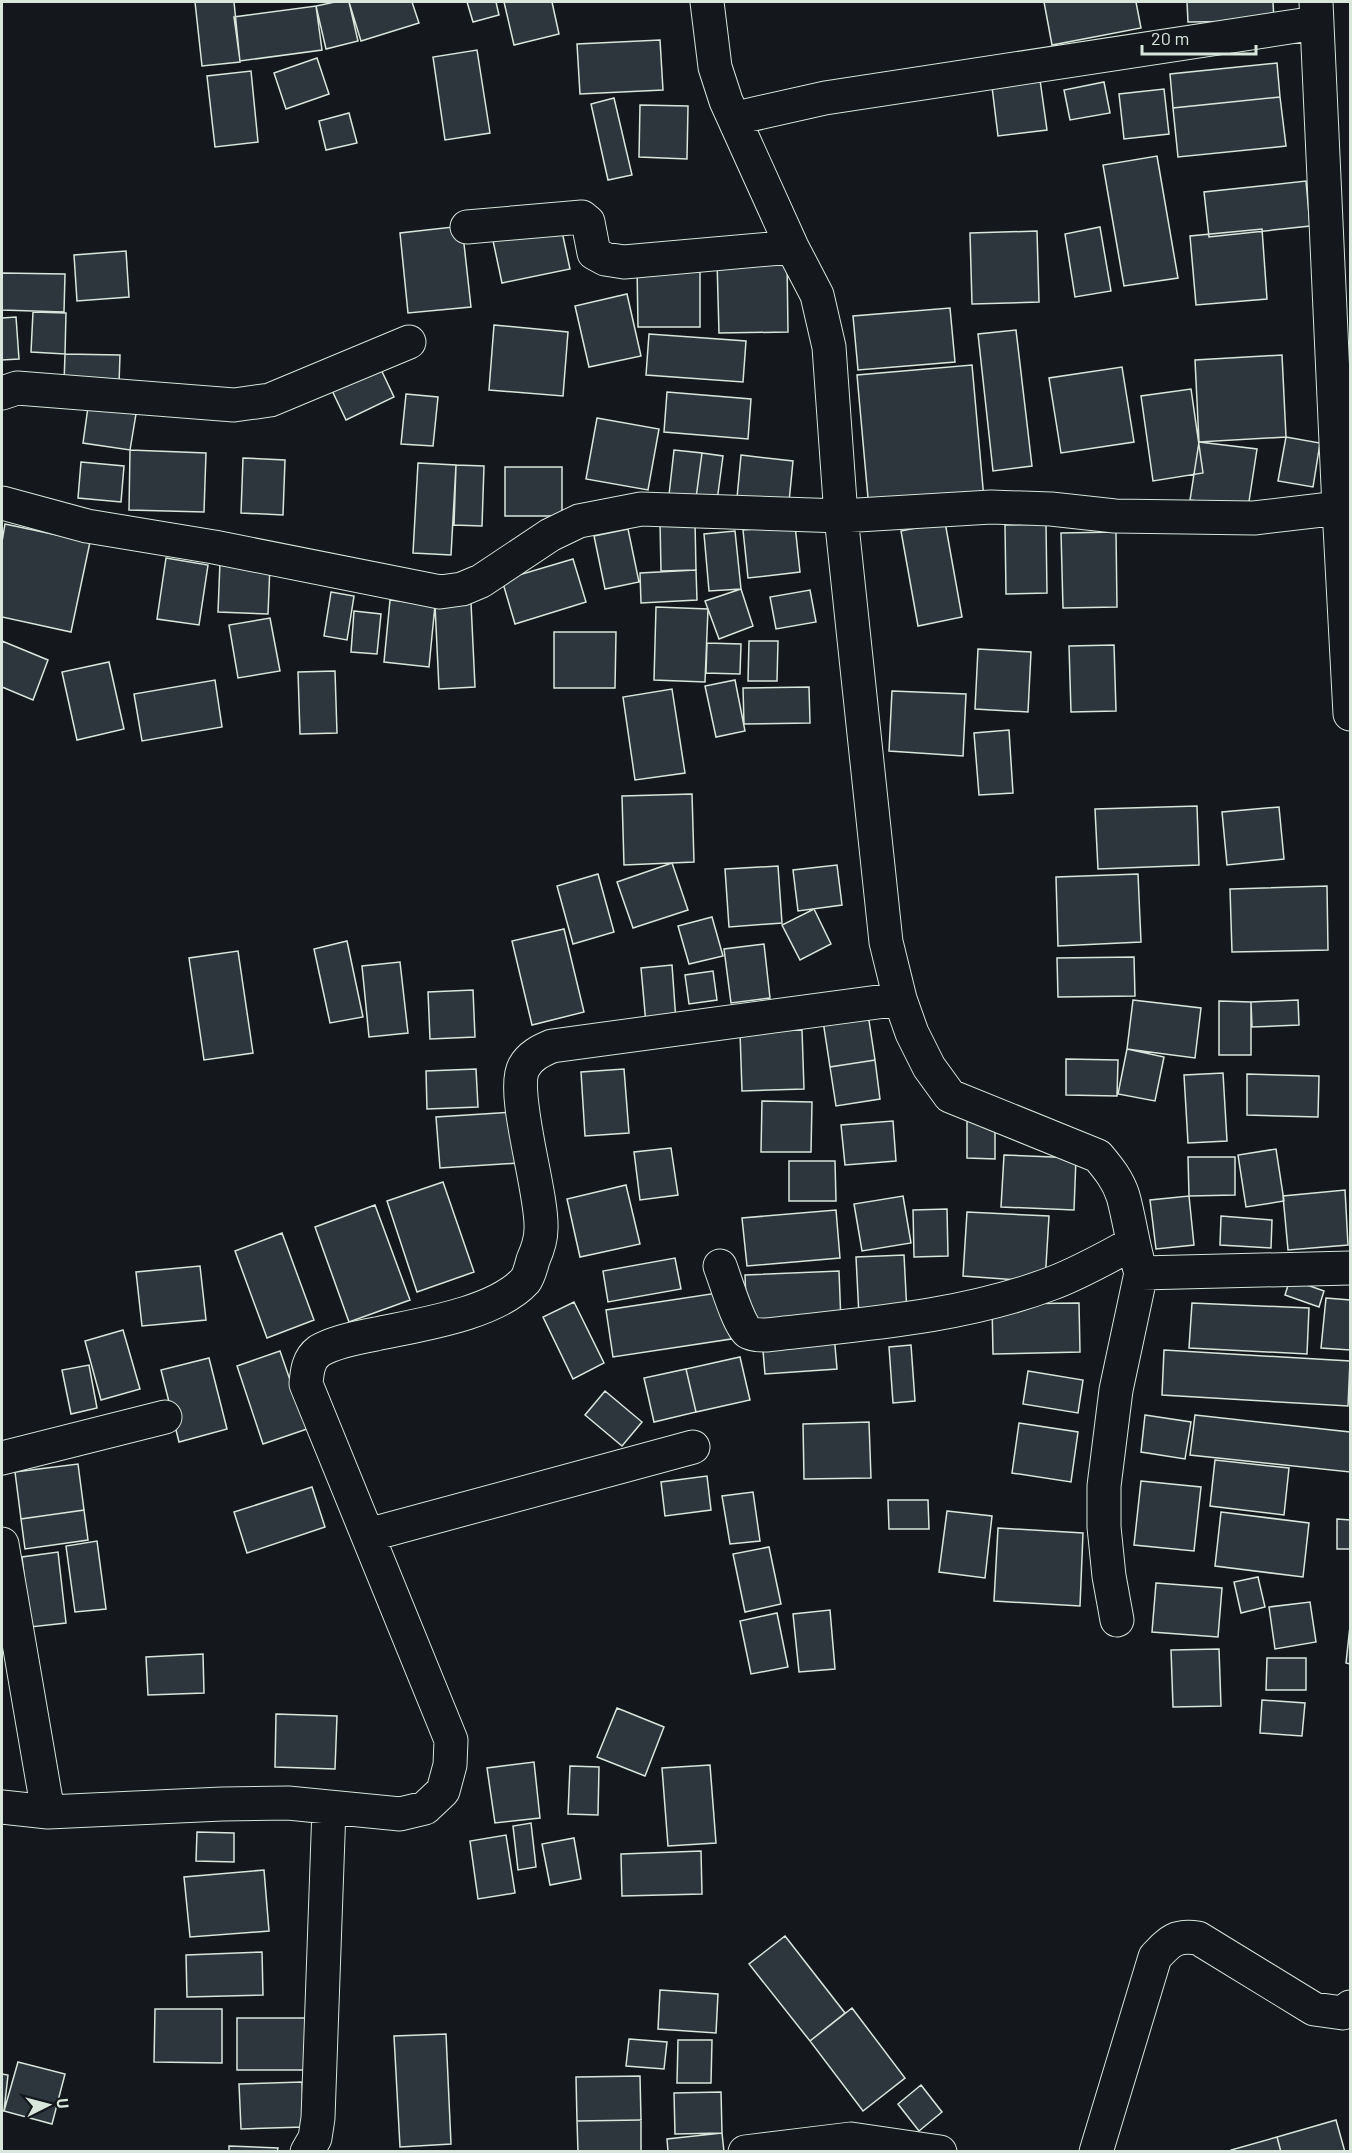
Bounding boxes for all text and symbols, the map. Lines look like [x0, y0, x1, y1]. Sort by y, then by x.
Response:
scale bar [1142, 18, 1256, 56]
text: 20 m [1151, 27, 1189, 49]
north arrow [18, 2075, 78, 2135]
text: U [53, 2097, 73, 2109]

